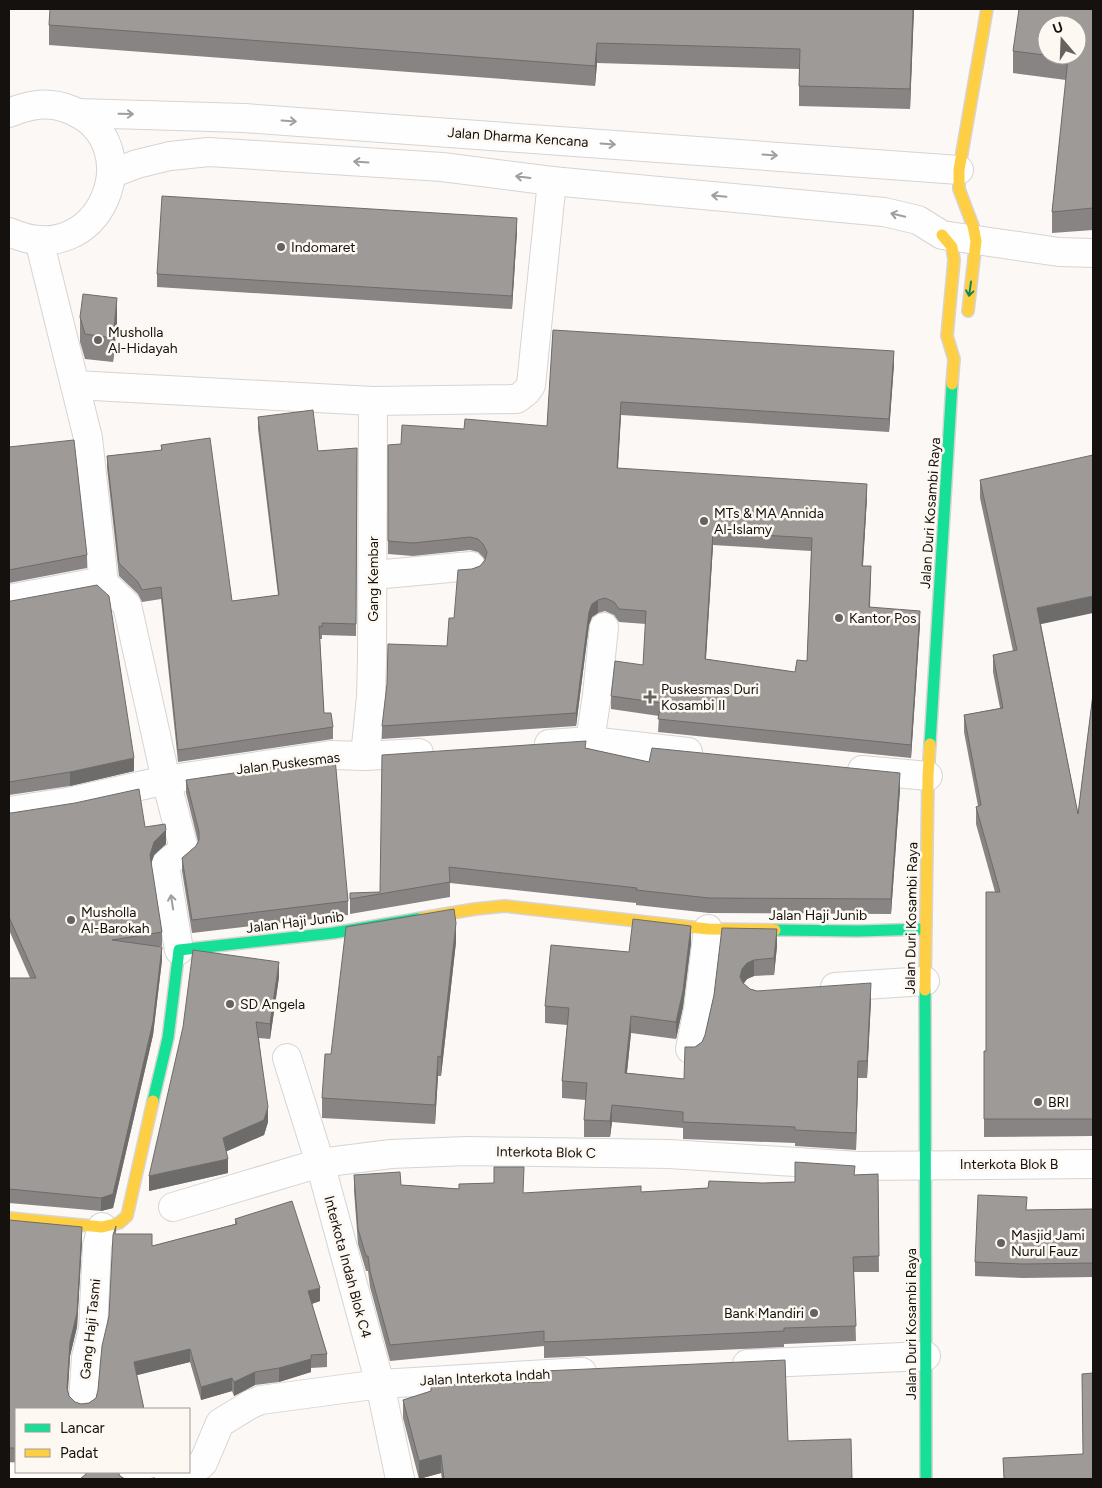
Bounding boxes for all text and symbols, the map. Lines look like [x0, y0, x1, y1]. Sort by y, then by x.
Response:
north arrow [1037, 15, 1087, 65]
text: U [1051, 19, 1065, 38]
one-way arrow [118, 109, 134, 119]
one-way arrow [280, 116, 296, 126]
street label: Jalan Dharma Kencana [447, 124, 589, 151]
one-way arrow [599, 139, 615, 148]
one-way arrow [762, 151, 778, 160]
one-way arrow [353, 157, 369, 167]
one-way arrow [515, 172, 531, 182]
one-way arrow [712, 191, 728, 201]
one-way arrow [891, 210, 907, 219]
place label: Indomaret [291, 239, 356, 256]
marker: Indomaret [275, 241, 287, 253]
one-way arrow [965, 281, 975, 297]
place label: Musholla Al-Hidayah [108, 324, 178, 357]
marker: Musholla Al-Hidayah [92, 334, 104, 346]
street label: Jalan Duri Kosambi Raya [917, 437, 944, 589]
place label: MTs & MA Annida Al-Islamy [714, 505, 824, 538]
marker: MTs & MA Annida Al-Islamy [698, 515, 710, 527]
street label: Gang Kembar [365, 536, 382, 622]
place label: Kantor Pos [849, 610, 917, 627]
marker: Kantor Pos [833, 612, 845, 624]
place label: Puskesmas Duri Kosambi II [661, 681, 759, 714]
marker: Puskesmas Duri Kosambi II [643, 690, 657, 704]
street label: Jalan Puskesmas [235, 749, 341, 778]
street label: Jalan Duri Kosambi Raya [902, 842, 921, 994]
one-way arrow [167, 894, 177, 910]
place label: Musholla Al-Barokah [81, 904, 150, 937]
street label: Jalan Haji Junib [769, 907, 867, 924]
street label: Jalan Haji Junib [245, 908, 345, 937]
marker: Musholla Al-Barokah [65, 914, 77, 926]
place label: SD Angela [240, 996, 305, 1013]
marker: SD Angela [224, 998, 236, 1010]
place label: BRI [1048, 1094, 1069, 1111]
marker: BRI [1032, 1096, 1044, 1108]
street label: Interkota Blok C [496, 1143, 596, 1162]
street label: Interkota Blok B [960, 1156, 1058, 1173]
street label: Interkota Indah Blok C4 [320, 1194, 375, 1341]
place label: Masjid Jami Nurul Fauz [1011, 1227, 1085, 1260]
marker: Masjid Jami Nurul Fauz [995, 1237, 1007, 1249]
street label: Jalan Duri Kosambi Raya [903, 1248, 920, 1400]
street label: Gang Haji Tasmi [77, 1278, 104, 1380]
place label: Bank Mandiri [724, 1305, 804, 1322]
marker: Bank Mandiri [808, 1307, 820, 1319]
street label: Jalan Interkota Indah [419, 1366, 551, 1389]
legend [15, 1408, 190, 1473]
text: Lancar [60, 1419, 105, 1437]
text: Padat [60, 1444, 99, 1462]

